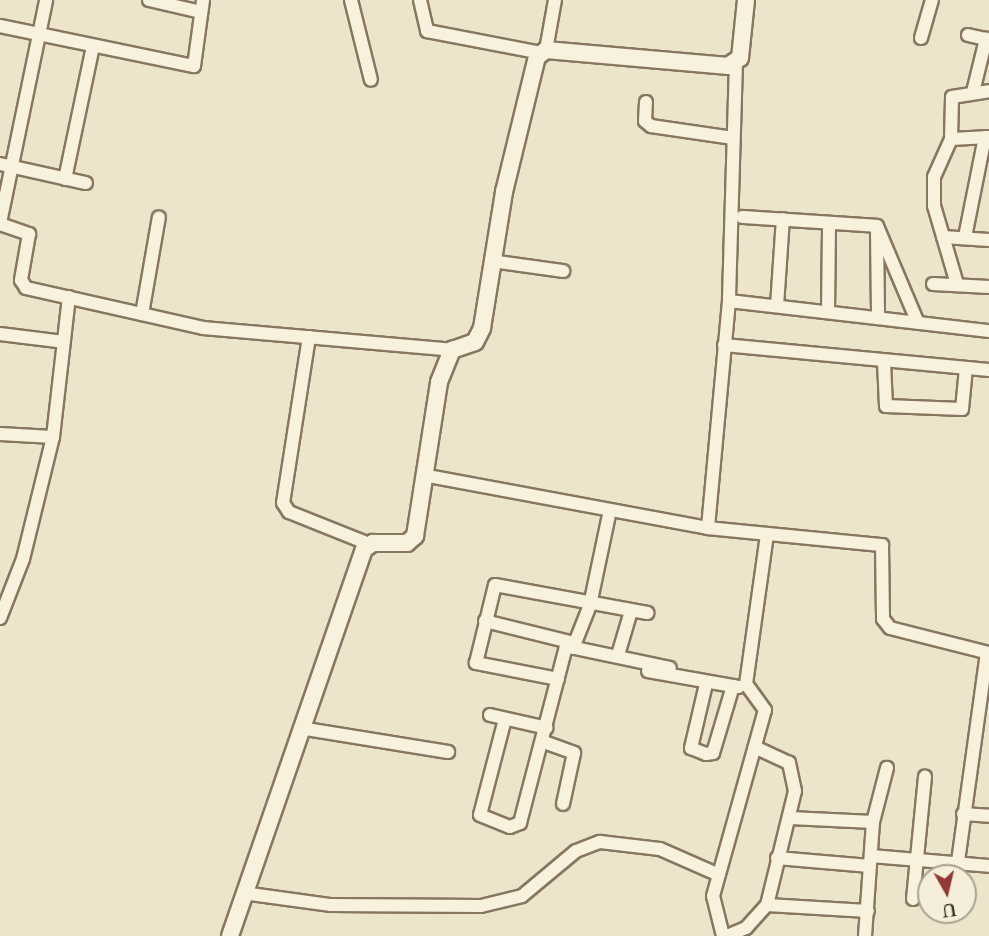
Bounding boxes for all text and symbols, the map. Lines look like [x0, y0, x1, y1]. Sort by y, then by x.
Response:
north arrow [917, 864, 977, 924]
text: U [941, 899, 958, 921]

